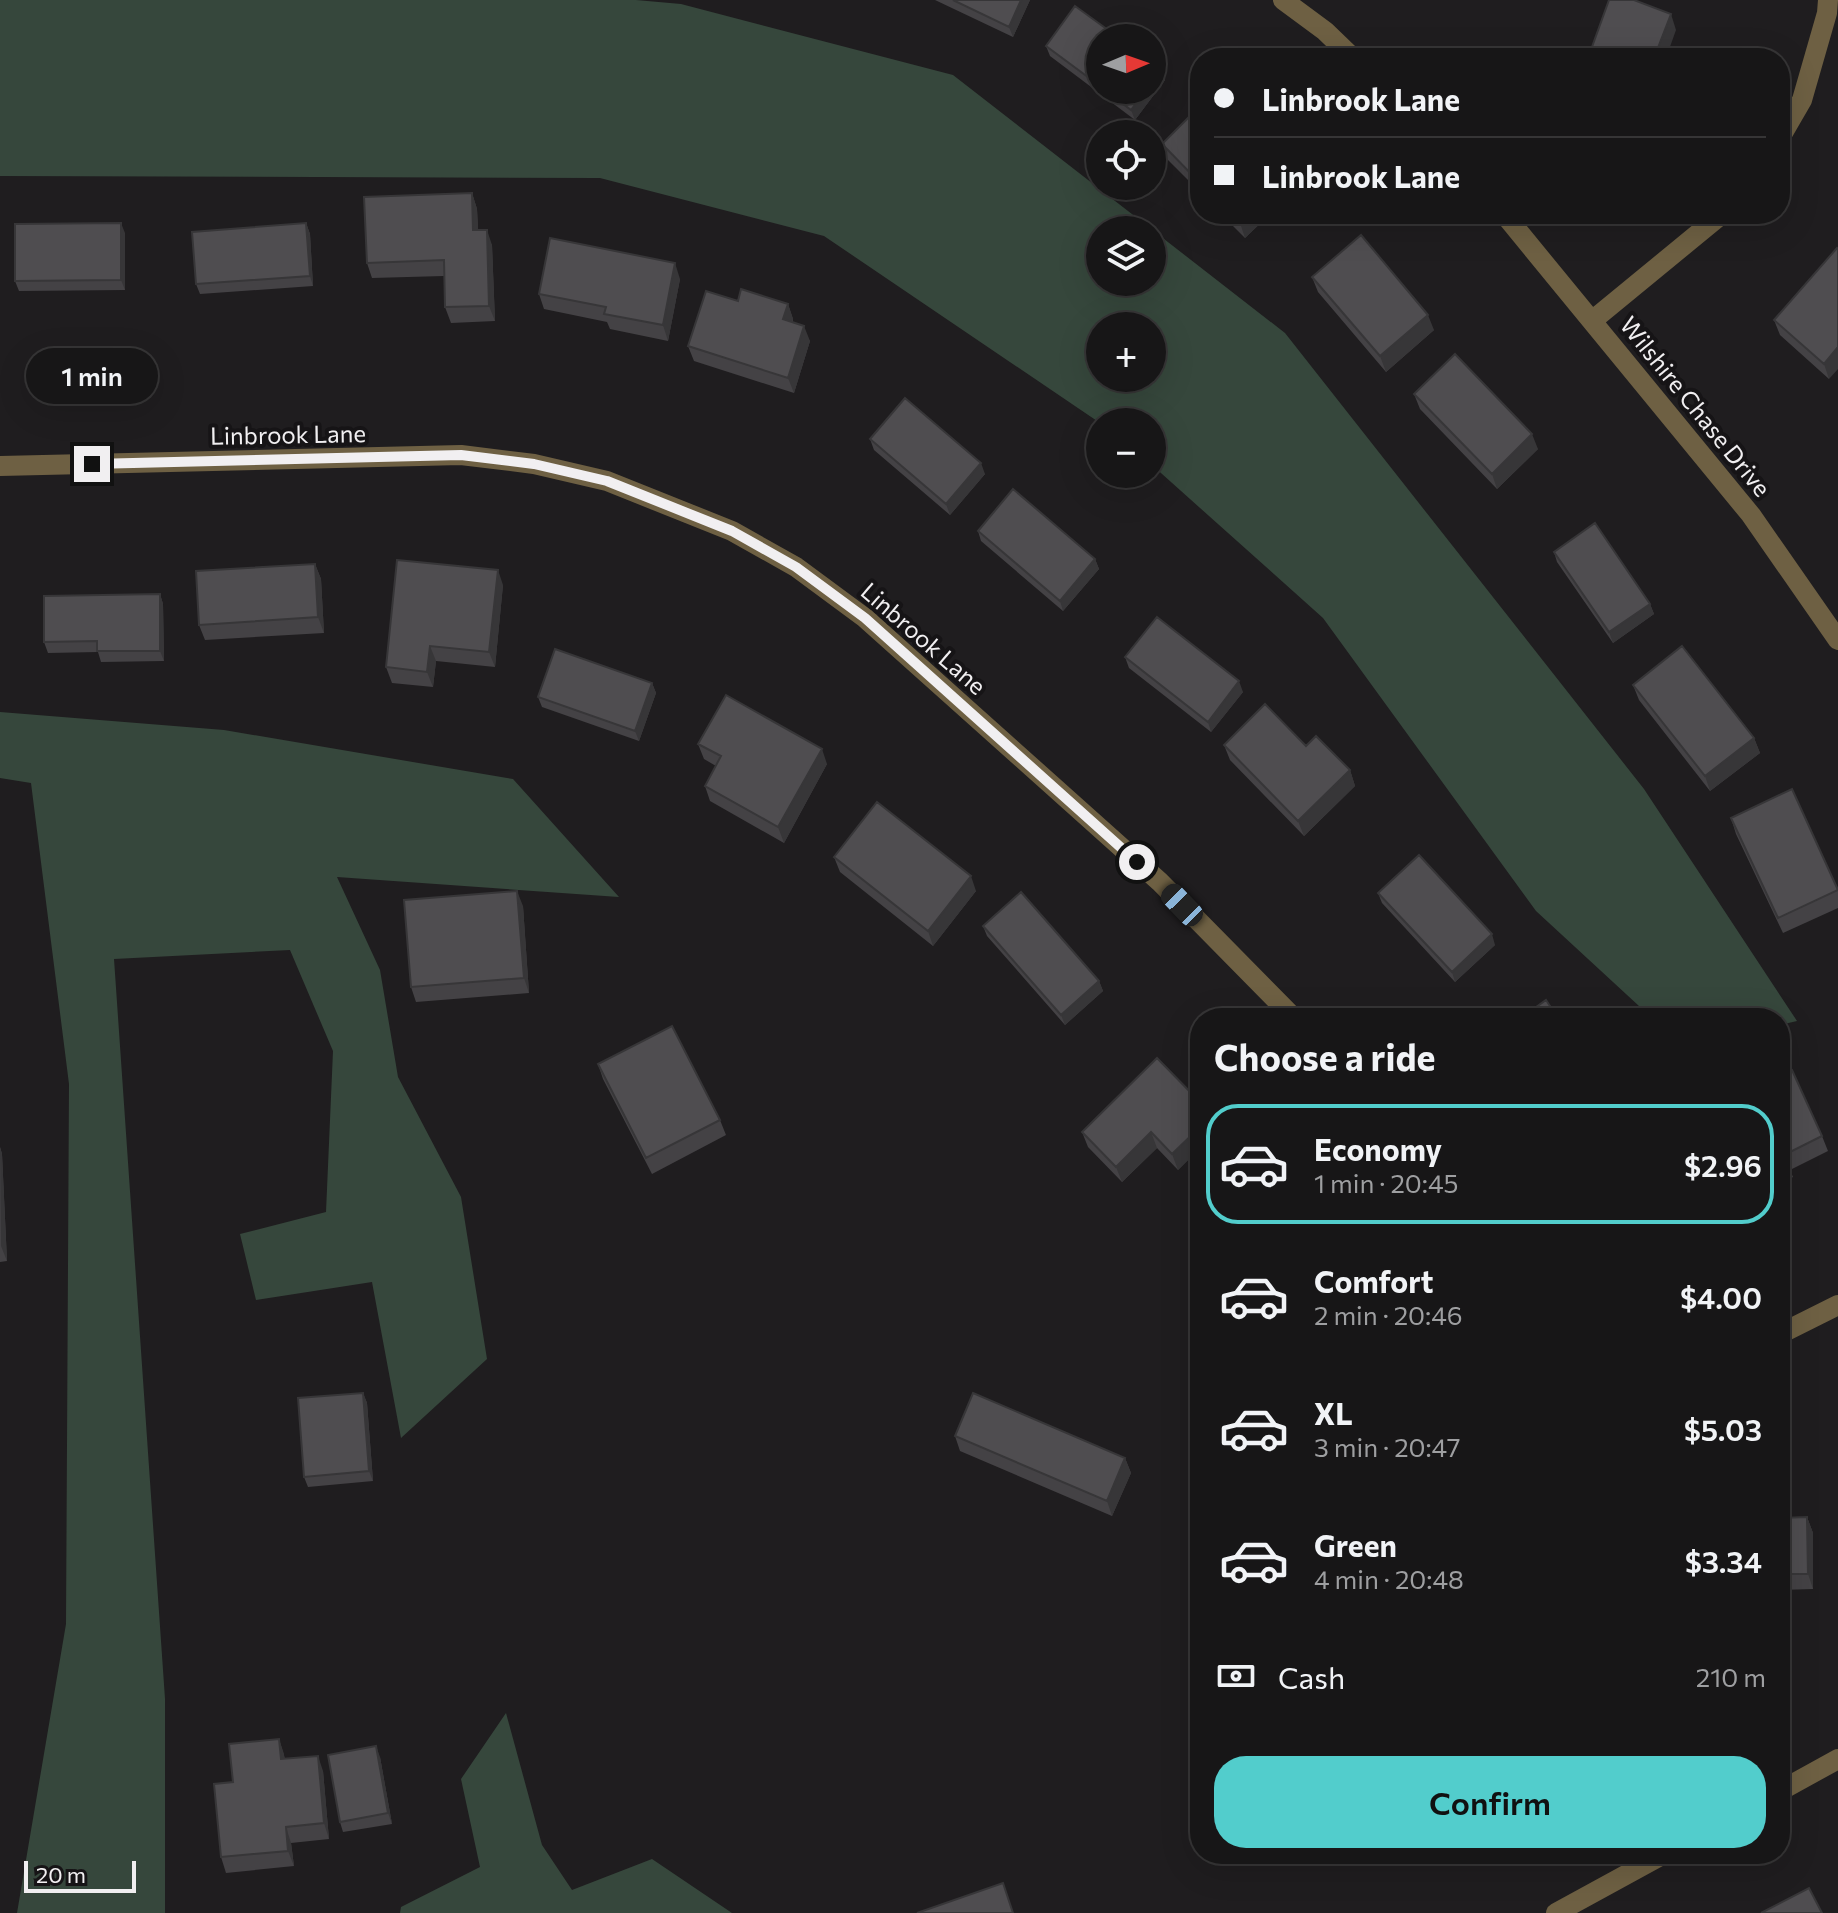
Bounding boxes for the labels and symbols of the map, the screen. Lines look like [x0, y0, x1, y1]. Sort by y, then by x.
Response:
north arrow [1086, 24, 1166, 104]
street label: Wilshire Chase Drive [1615, 310, 1777, 502]
callout: 1 min [26, 348, 158, 404]
street label: Linbrook Lane [210, 418, 366, 450]
route end [74, 446, 110, 482]
street label: Linbrook Lane [856, 576, 992, 700]
route start [1119, 844, 1155, 880]
car [1157, 879, 1207, 931]
scale bar [24, 1857, 136, 1893]

